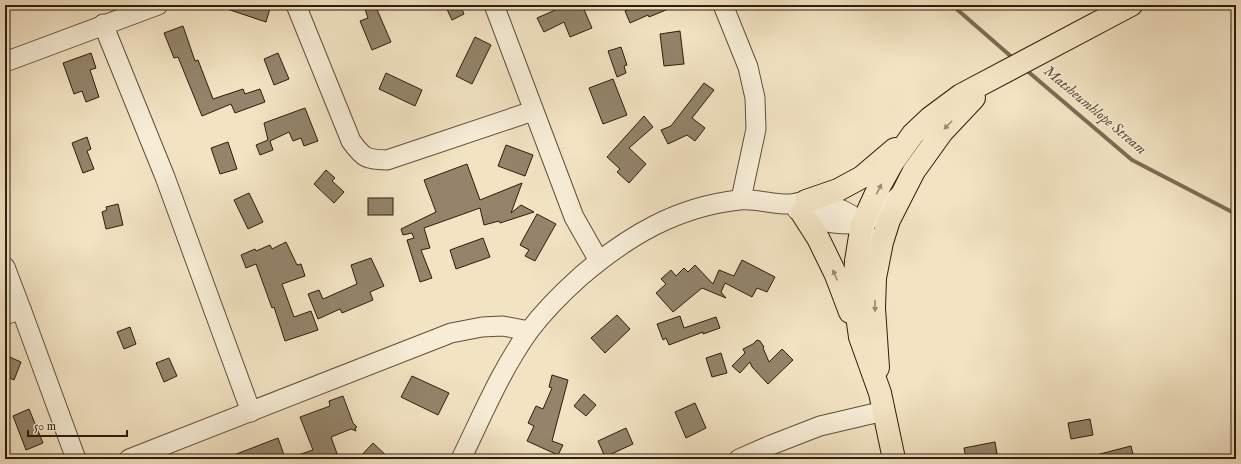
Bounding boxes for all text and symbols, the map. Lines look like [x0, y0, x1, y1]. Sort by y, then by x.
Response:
water label: Matsheumhlope Stream [1040, 61, 1150, 159]
one-way arrow [943, 120, 953, 130]
one-way arrow [875, 183, 882, 195]
one-way arrow [832, 268, 838, 280]
one-way arrow [872, 300, 878, 313]
scale bar [28, 412, 127, 438]
text: 50 m [34, 419, 56, 434]

